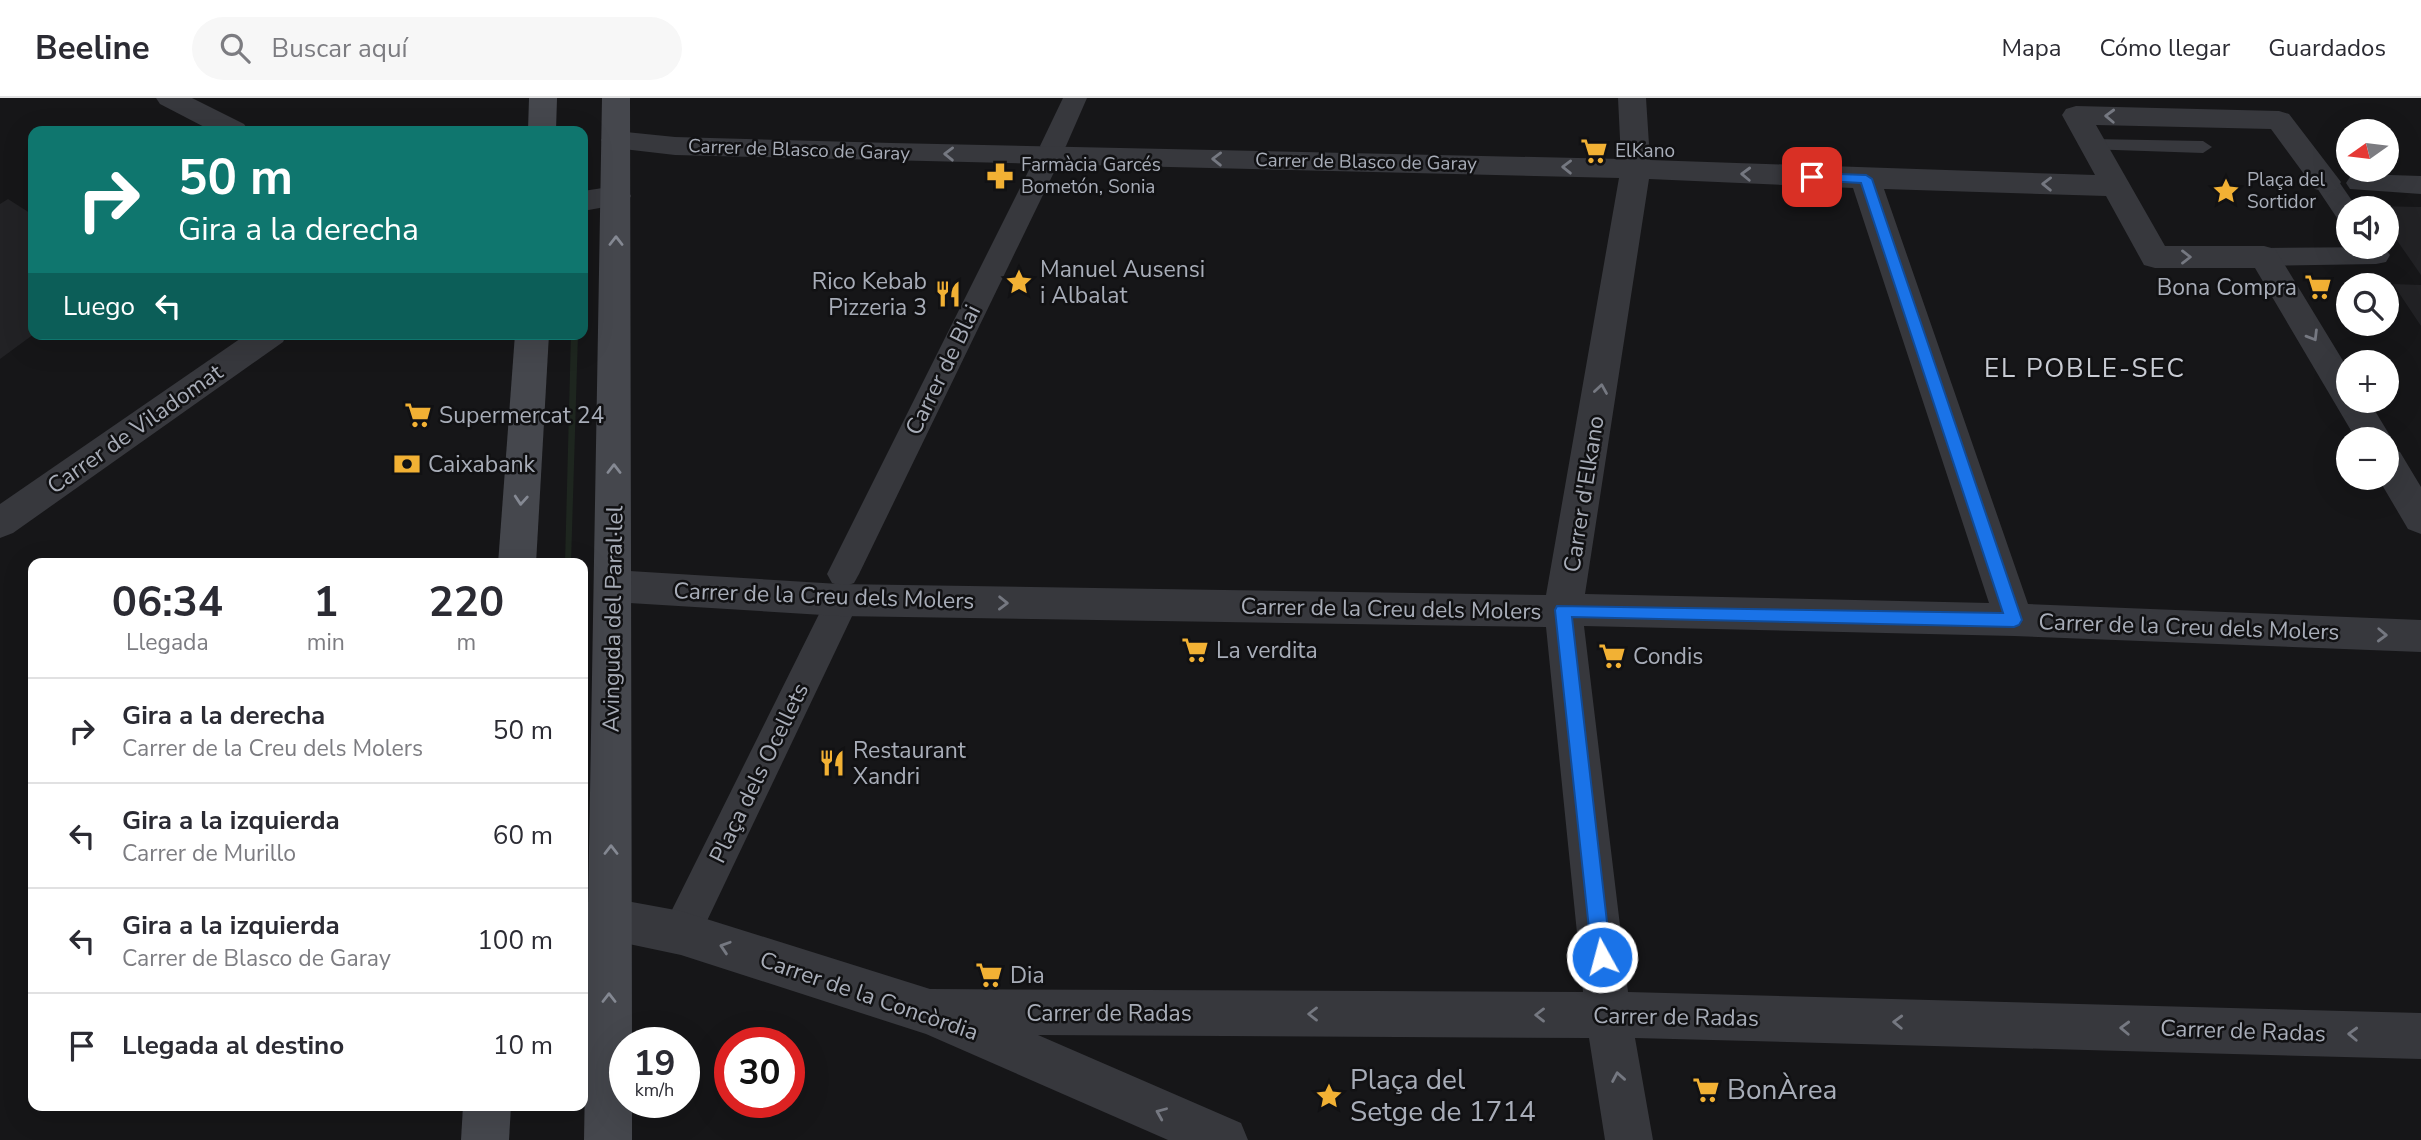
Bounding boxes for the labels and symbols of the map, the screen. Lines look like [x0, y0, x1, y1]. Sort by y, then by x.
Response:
one-way arrow [2104, 109, 2115, 124]
north arrow [2336, 119, 2399, 182]
street label: Carrer de Blasco de Garay [688, 133, 911, 167]
supermarket icon: ElKano [1579, 136, 1609, 166]
place label: ElKano [1615, 138, 1675, 164]
one-way arrow [943, 146, 954, 162]
street label: Carrer de Blasco de Garay [1255, 147, 1477, 177]
pin [1782, 147, 1842, 207]
one-way arrow [1212, 151, 1223, 166]
place label: Farmàcia Garcés Bometón, Sonia [1021, 152, 1161, 200]
one-way arrow [1562, 159, 1573, 174]
pharmacy icon: Farmàcia Garcés Bometón, Sonia [985, 161, 1015, 191]
one-way arrow [1740, 167, 1751, 182]
place label: Plaça del Sortidor [2247, 167, 2326, 215]
one-way arrow [2041, 176, 2051, 192]
place icon: Plaça del Sortidor [2211, 176, 2241, 206]
one-way arrow [608, 235, 624, 246]
one-way arrow [2181, 249, 2191, 265]
place label: Manuel Ausensi i Albalat [1040, 254, 1205, 311]
place label: Rico Kebab Pizzeria 3 [812, 266, 927, 323]
place icon: Manuel Ausensi i Albalat [1004, 267, 1034, 297]
place label: Bona Compra [2157, 272, 2297, 303]
supermarket icon: Bona Compra [2303, 272, 2333, 302]
restaurant icon: Rico Kebab Pizzeria 3 [933, 279, 963, 309]
street label: Carrer de Blai [898, 300, 988, 440]
one-way arrow [2304, 329, 2317, 342]
district label: EL POBLE-SEC [1984, 351, 2186, 386]
street label: Carrer de Viladomat [41, 356, 230, 501]
one-way arrow [1593, 383, 1608, 395]
supermarket icon: Supermercat 24 [403, 400, 433, 430]
place label: Supermercat 24 [439, 400, 604, 431]
street label: Carrer d'Elkano [1556, 413, 1612, 575]
bank icon: Caixabank [392, 449, 422, 479]
place label: Caixabank [428, 449, 535, 480]
one-way arrow [606, 463, 622, 473]
one-way arrow [513, 495, 528, 506]
street label: Avinguda del Paral·lel [596, 505, 630, 733]
street label: Carrer de la Creu dels Molers [673, 575, 975, 617]
street label: Carrer de la Creu dels Molers [1240, 591, 1542, 627]
one-way arrow [998, 595, 1009, 611]
street label: Carrer de la Creu dels Molers [2038, 606, 2340, 648]
one-way arrow [2376, 627, 2387, 642]
supermarket icon: La verdita [1180, 635, 1210, 665]
place label: La verdita [1216, 635, 1318, 666]
supermarket icon: Condis [1597, 641, 1627, 671]
place label: Condis [1633, 641, 1703, 672]
street label: Plaça dels Ocellets [702, 678, 816, 868]
place label: Restaurant Xandri [853, 735, 967, 792]
restaurant icon: Restaurant Xandri [817, 748, 847, 778]
one-way arrow [603, 845, 619, 855]
position arrow [1565, 920, 1639, 994]
one-way arrow [719, 941, 732, 955]
street label: Carrer de la Concòrdia [756, 944, 982, 1048]
supermarket icon: Dia [974, 960, 1004, 990]
place label: Dia [1010, 960, 1045, 991]
one-way arrow [601, 993, 617, 1003]
street label: Carrer de Radas [1026, 998, 1192, 1029]
street label: Carrer de Radas [1593, 1000, 1759, 1034]
one-way arrow [1307, 1006, 1317, 1022]
one-way arrow [1534, 1007, 1545, 1023]
street label: Carrer de Radas [2160, 1013, 2326, 1049]
one-way arrow [1892, 1014, 1903, 1029]
one-way arrow [2120, 1020, 2130, 1036]
one-way arrow [2347, 1026, 2358, 1042]
speed limit sign: 30 [714, 1027, 805, 1118]
place label: Plaça del Setge de 1714 [1350, 1061, 1536, 1131]
one-way arrow [1612, 1071, 1627, 1083]
place label: BonÀrea [1727, 1071, 1837, 1109]
supermarket icon: BonÀrea [1691, 1075, 1721, 1105]
place icon: Plaça del Setge de 1714 [1314, 1081, 1344, 1111]
one-way arrow [1156, 1107, 1169, 1121]

